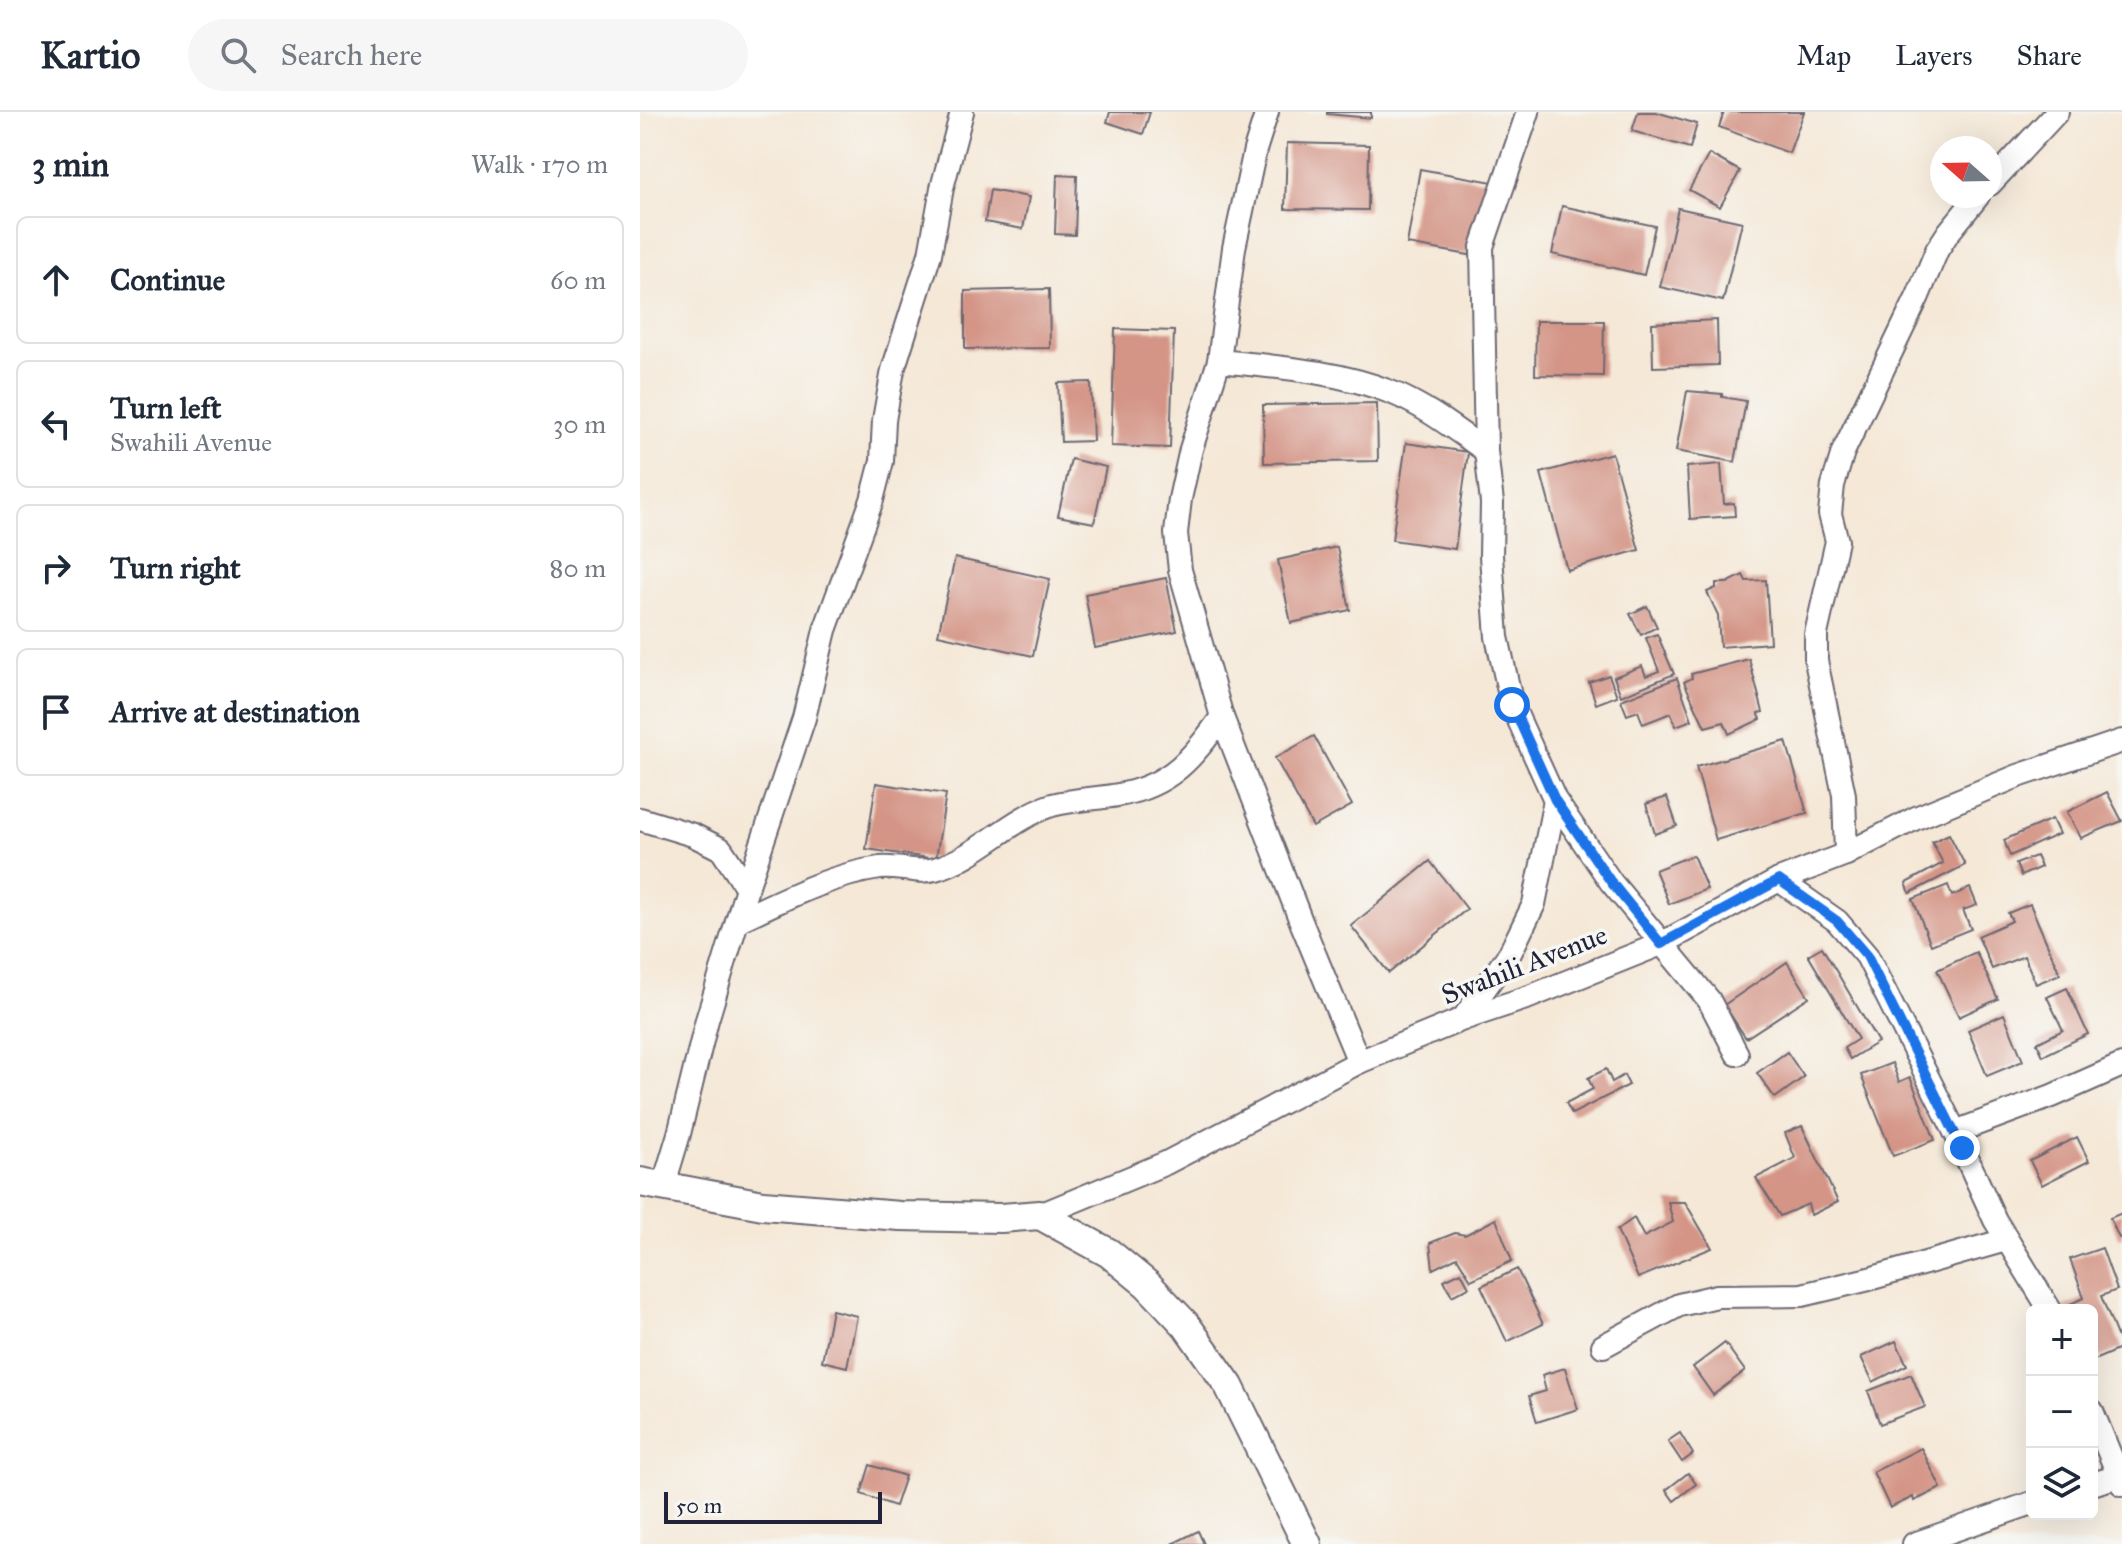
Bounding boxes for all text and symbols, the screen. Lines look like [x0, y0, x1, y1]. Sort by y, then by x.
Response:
search box [188, 19, 748, 91]
text: Kartio [40, 32, 140, 78]
icon: search [216, 33, 260, 77]
text: Search here [280, 37, 422, 73]
text: Map [1796, 38, 1851, 73]
text: Layers [1895, 38, 1973, 73]
text: Share [2017, 38, 2082, 73]
north arrow [1930, 136, 2002, 208]
text: 3 min [32, 144, 109, 185]
text: Walk · 170 m [471, 148, 608, 180]
icon: ahead [34, 258, 78, 302]
text: Continue [110, 262, 225, 298]
text: 60 m [550, 264, 606, 296]
text: Turn left [110, 390, 221, 426]
icon: left [34, 402, 78, 446]
text: 30 m [553, 408, 606, 440]
text: Swahili Avenue [110, 426, 272, 458]
icon: right [34, 546, 78, 590]
text: Turn right [110, 550, 241, 586]
text: 80 m [550, 552, 606, 584]
route start [1494, 687, 1530, 723]
icon: arrive [34, 690, 78, 734]
text: Arrive at destination [110, 694, 360, 730]
street label: Swahili Avenue [1436, 917, 1612, 1012]
route end [1944, 1130, 1980, 1166]
map controls [2026, 1304, 2098, 1520]
button: + [2026, 1304, 2098, 1376]
button: − [2026, 1376, 2098, 1448]
button: layers [2026, 1448, 2098, 1520]
scale bar [664, 1488, 882, 1524]
text: 50 m [676, 1492, 722, 1519]

